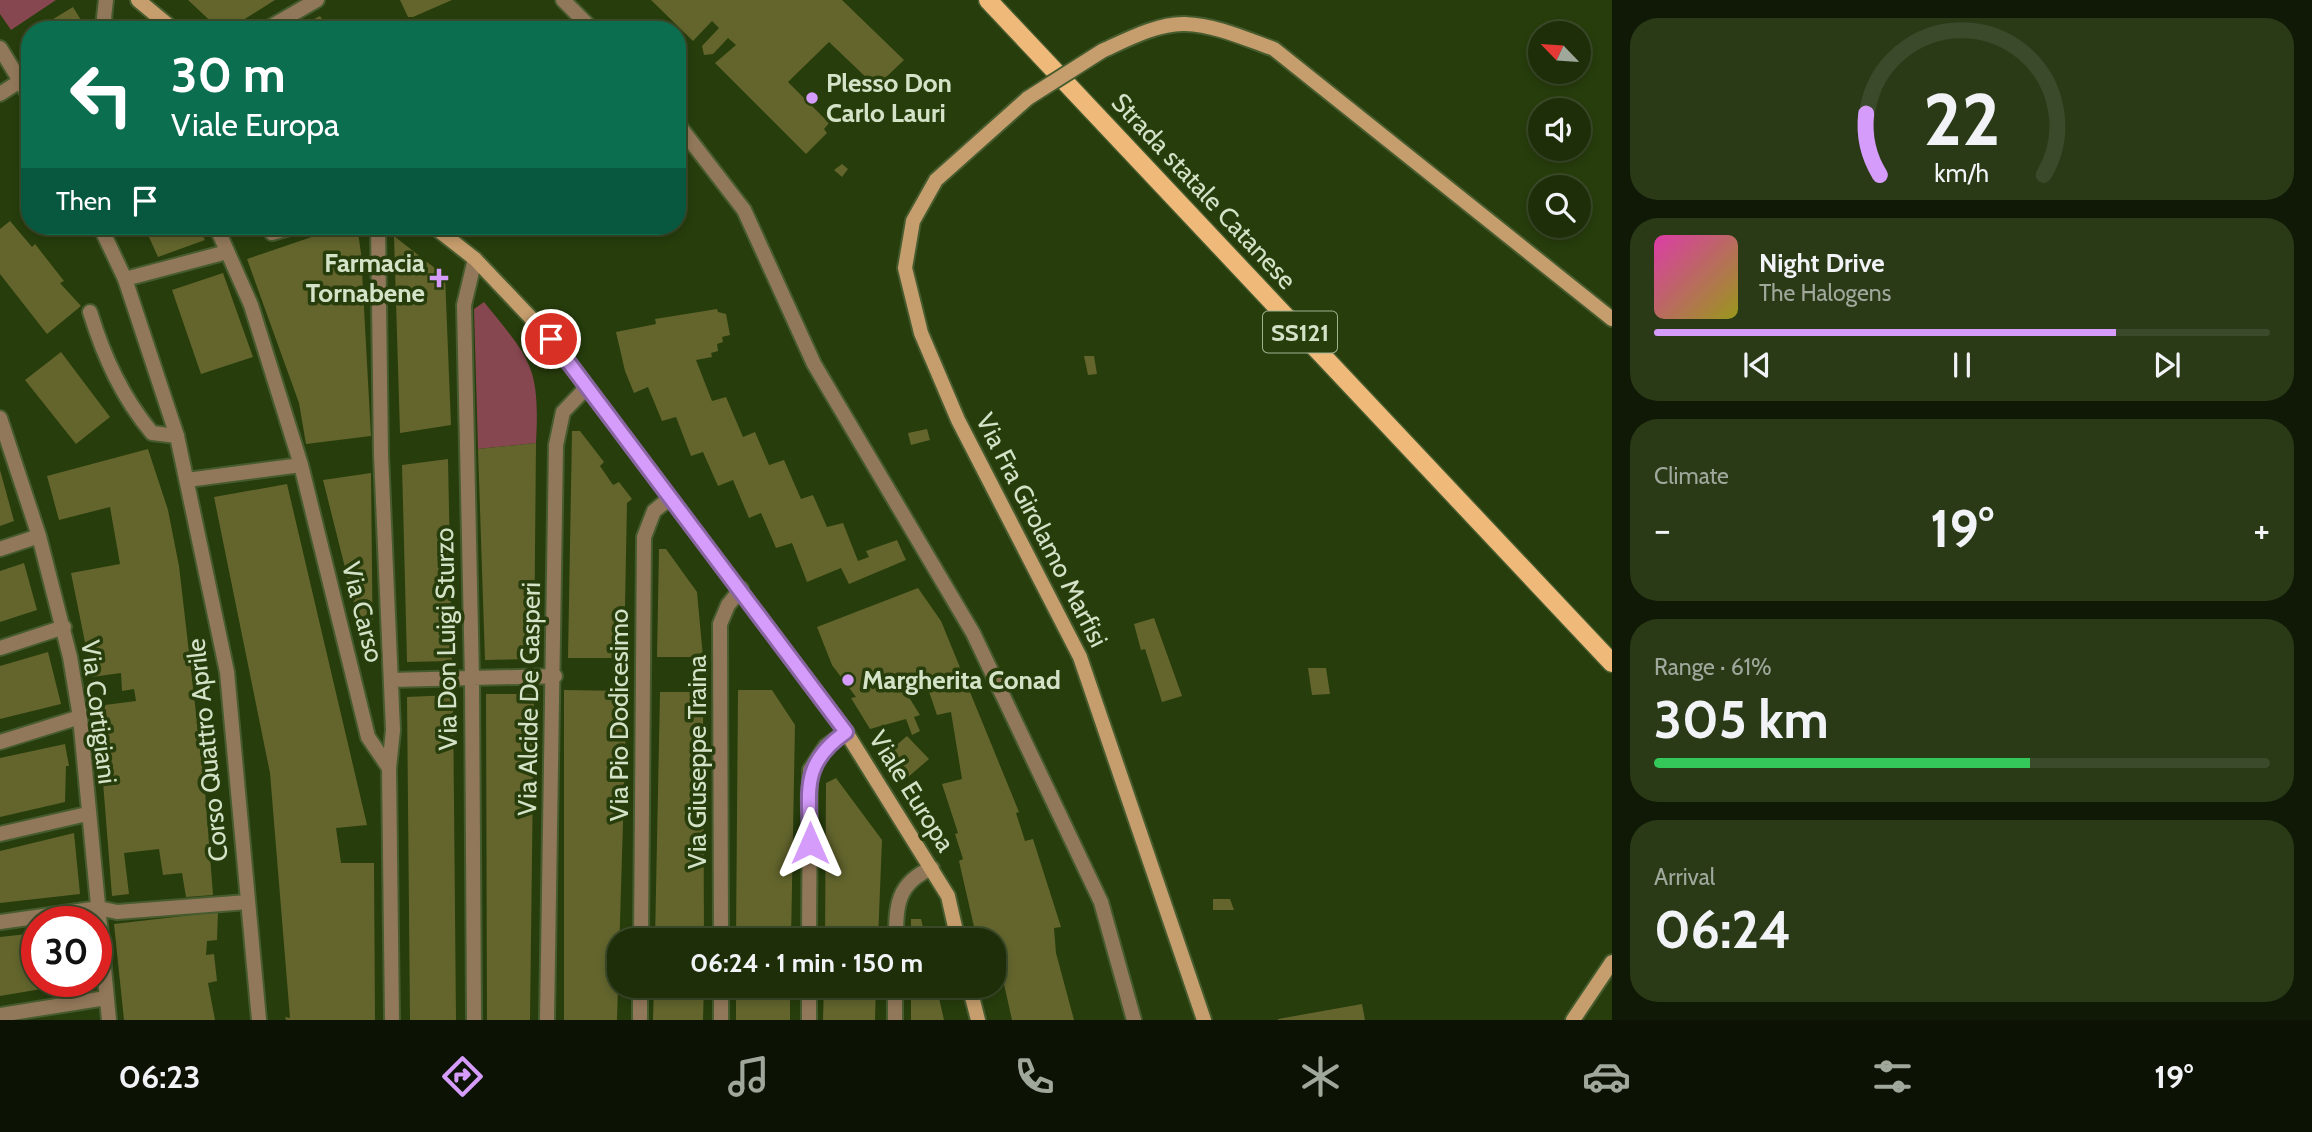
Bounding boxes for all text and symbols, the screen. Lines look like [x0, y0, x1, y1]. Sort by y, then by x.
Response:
north arrow [1528, 21, 1591, 84]
map controls [1528, 21, 1591, 238]
text: 30 m [171, 45, 286, 104]
icon: left [56, 49, 147, 140]
place label: Plesso Don Carlo Lauri [826, 67, 952, 129]
text: 22 [1923, 76, 2001, 164]
street label: Strada statale Catanese [1105, 86, 1303, 296]
marker: Plesso Don Carlo Lauri [804, 90, 820, 106]
button: sound [1528, 98, 1591, 161]
text: Viale Europa [171, 105, 339, 144]
text: km/h [1935, 158, 1989, 188]
button: search [1528, 175, 1591, 238]
icon: arrive [126, 182, 164, 220]
text: Then [56, 185, 112, 217]
place label: Farmacia Tornabene [306, 247, 425, 309]
text: Night Drive [1759, 247, 1885, 279]
marker: Farmacia Tornabene [431, 270, 447, 286]
text: The Halogens [1759, 279, 1891, 307]
pin [521, 309, 581, 369]
road number: SS121 [1263, 312, 1337, 352]
icon: arrive [532, 320, 570, 358]
icon: previous [1738, 346, 1776, 384]
icon: pause [1943, 346, 1981, 384]
icon: next [2148, 346, 2186, 384]
street label: Via Fra Girolamo Marfisi [969, 408, 1115, 652]
text: Climate [1654, 462, 1729, 490]
text: 19° [1930, 497, 1994, 560]
text: − [1654, 506, 1671, 553]
text: + [2253, 506, 2270, 553]
street label: Via Don Luigi Sturzo [428, 527, 464, 751]
street label: Via Carso [335, 558, 391, 666]
street label: Via Alcide De Gasperi [511, 582, 547, 816]
street label: Via Pio Dodicesimo [603, 609, 635, 821]
street label: Corso Quattro Aprile [179, 637, 235, 863]
street label: Via Cortigiani [74, 638, 124, 786]
text: Range · 61% [1654, 653, 1772, 681]
street label: Via Giuseppe Traina [681, 654, 713, 869]
place label: Margherita Conad [862, 664, 1061, 696]
marker: Margherita Conad [840, 672, 856, 688]
text: 305 km [1654, 688, 1829, 751]
street label: Viale Europa [862, 724, 962, 858]
position arrow [773, 806, 847, 880]
text: Arrival [1654, 863, 1715, 891]
text: 06:24 [1654, 898, 1791, 961]
speed limit sign: 30 [21, 906, 112, 997]
text: 06:24 · 1 min · 150 m [690, 947, 923, 979]
icon: directions [438, 1052, 487, 1101]
icon: music [724, 1052, 773, 1101]
icon: phone [1010, 1052, 1059, 1101]
icon: climate [1296, 1052, 1345, 1101]
icon: car [1582, 1052, 1631, 1101]
icon: filters [1868, 1052, 1917, 1101]
text: 06:23 [119, 1057, 200, 1096]
text: 19° [2154, 1057, 2193, 1096]

